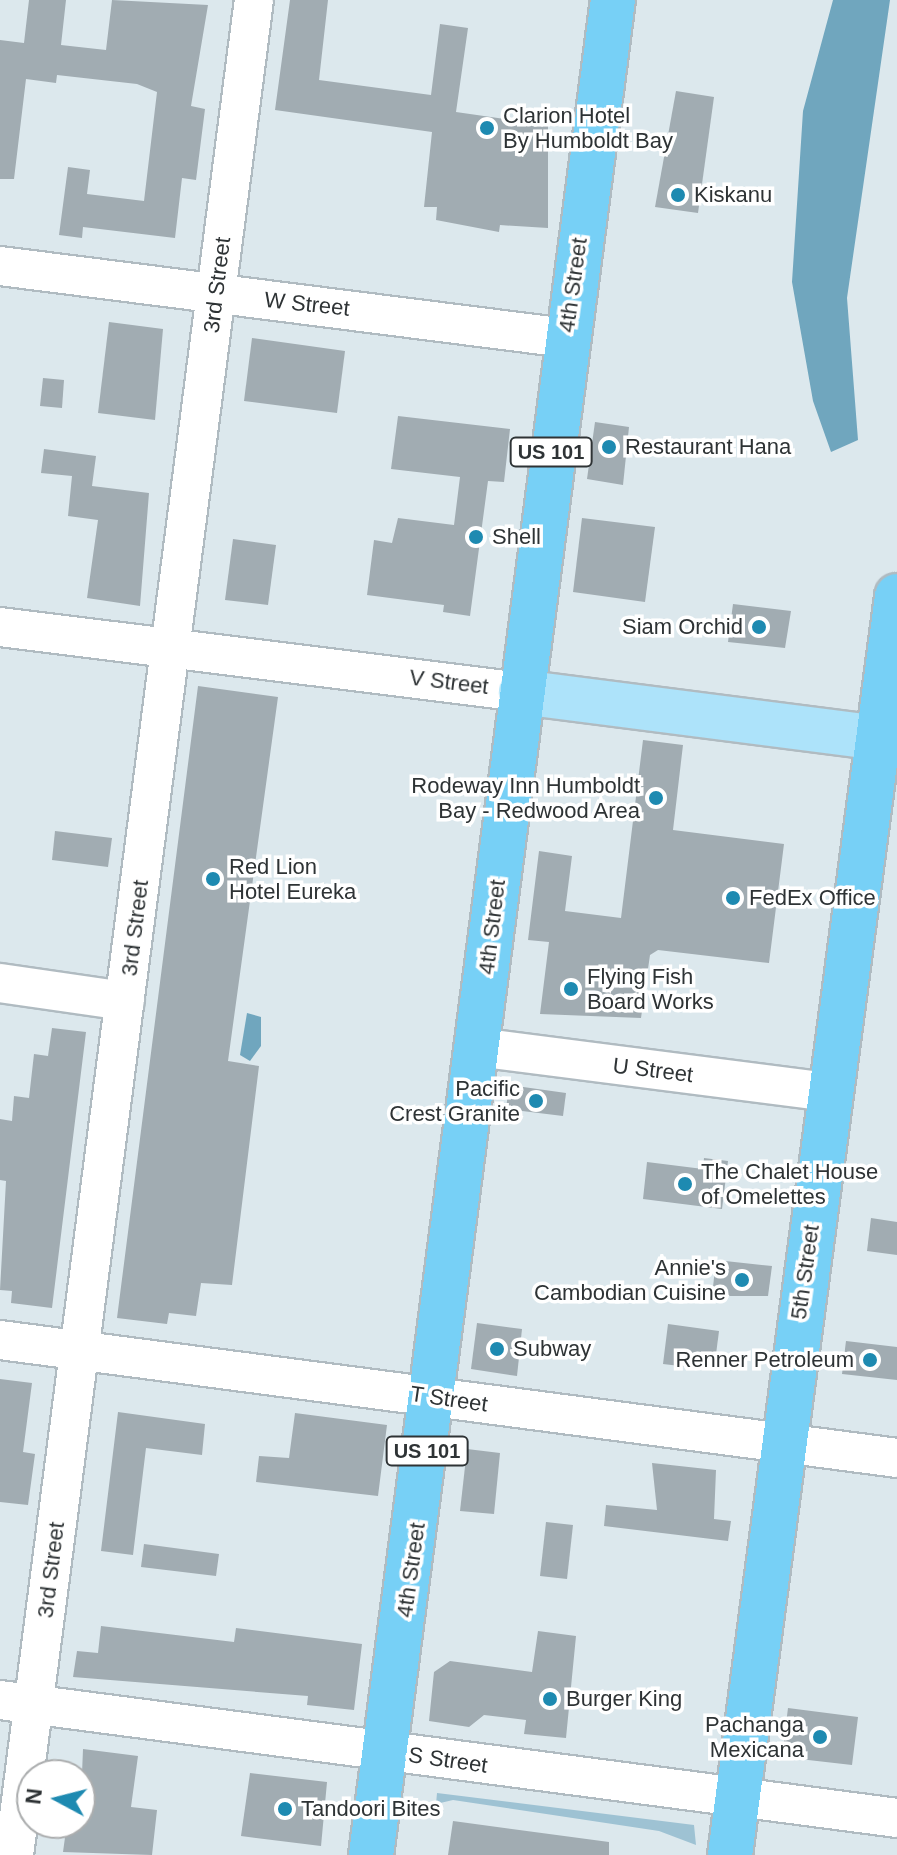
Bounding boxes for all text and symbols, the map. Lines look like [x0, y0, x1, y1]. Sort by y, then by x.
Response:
place label: Clarion Hotel By Humboldt Bay [503, 102, 673, 154]
marker: Clarion Hotel By Humboldt Bay [478, 119, 496, 137]
place label: Kiskanu [694, 182, 772, 208]
marker: Kiskanu [669, 186, 687, 204]
street label: 3rd Street [198, 235, 236, 335]
street label: 4th Street [553, 236, 593, 334]
street label: W Street [263, 286, 351, 322]
place label: Restaurant Hana [625, 434, 791, 460]
road number: US 101 [509, 436, 593, 468]
marker: Restaurant Hana [600, 438, 618, 456]
place label: Shell [492, 524, 541, 550]
marker: Shell [467, 528, 485, 546]
place label: Siam Orchid [622, 614, 743, 640]
marker: Siam Orchid [750, 618, 768, 636]
street label: V Street [408, 664, 490, 700]
place label: Rodeway Inn Humboldt Bay - Redwood Area [411, 772, 640, 824]
marker: Rodeway Inn Humboldt Bay - Redwood Area [647, 789, 665, 807]
place label: Red Lion Hotel Eureka [229, 853, 356, 904]
marker: Red Lion Hotel Eureka [204, 870, 222, 888]
street label: 3rd Street [116, 878, 154, 978]
street label: 4th Street [473, 878, 511, 976]
place label: FedEx Office [749, 885, 876, 911]
marker: FedEx Office [724, 889, 742, 907]
place label: Flying Fish Board Works [587, 963, 714, 1014]
marker: Flying Fish Board Works [562, 980, 580, 998]
street label: U Street [611, 1052, 695, 1088]
place label: Pacific Crest Granite [389, 1075, 520, 1126]
marker: Pacific Crest Granite [527, 1092, 545, 1110]
place label: The Chalet House of Omelettes [701, 1158, 878, 1210]
marker: The Chalet House of Omelettes [676, 1175, 694, 1193]
street label: 5th Street [785, 1223, 825, 1321]
place label: Annie's Cambodian Cuisine [534, 1254, 726, 1306]
marker: Annie's Cambodian Cuisine [733, 1271, 751, 1289]
place label: Subway [513, 1336, 591, 1362]
marker: Subway [488, 1340, 506, 1358]
place label: Renner Petroleum [675, 1347, 854, 1373]
marker: Renner Petroleum [861, 1351, 879, 1369]
street label: T Street [408, 1380, 490, 1418]
road number: US 101 [385, 1435, 469, 1467]
street label: 3rd Street [32, 1520, 70, 1620]
street label: 4th Street [391, 1521, 431, 1619]
place label: Burger King [566, 1686, 682, 1712]
marker: Burger King [541, 1690, 559, 1708]
place label: Pachanga Mexicana [705, 1711, 804, 1762]
marker: Pachanga Mexicana [811, 1728, 829, 1746]
street label: S Street [407, 1741, 489, 1779]
north arrow [16, 1759, 96, 1839]
text: N [20, 1787, 47, 1806]
place label: Tandoori Bites [301, 1796, 440, 1822]
marker: Tandoori Bites [276, 1800, 294, 1818]

